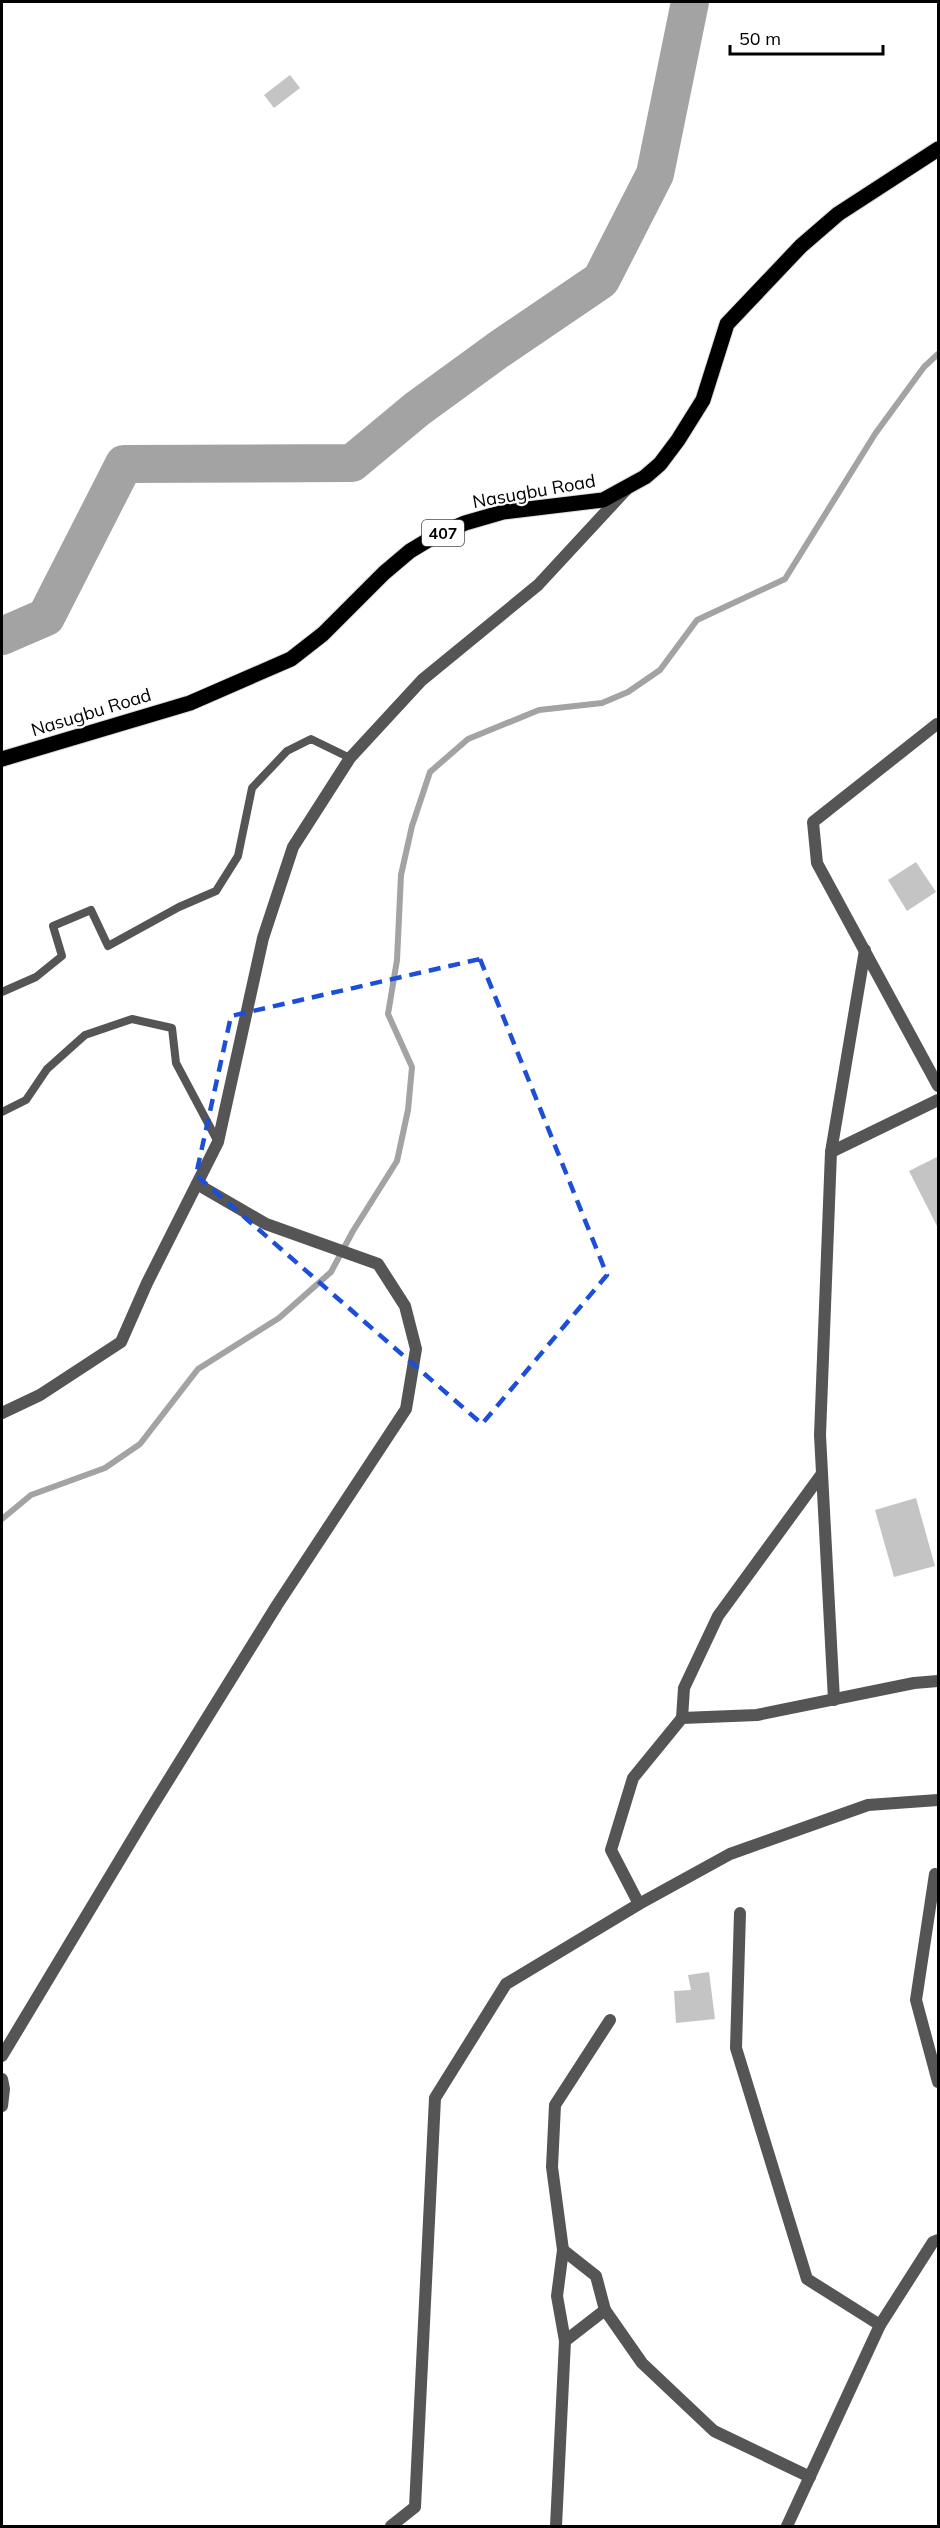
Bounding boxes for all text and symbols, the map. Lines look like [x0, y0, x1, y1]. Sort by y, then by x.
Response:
scale bar [730, 18, 883, 56]
text: 50 m [739, 27, 781, 50]
street label: Nasugbu Road [471, 469, 597, 513]
road number: 407 [422, 520, 464, 546]
street label: Nasugbu Road [28, 683, 154, 741]

